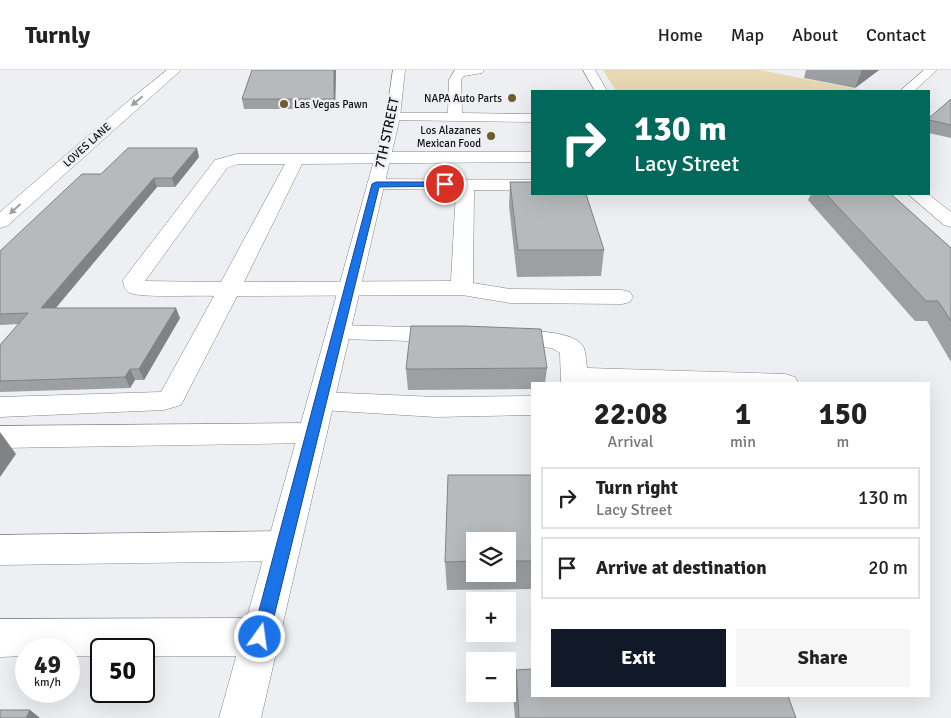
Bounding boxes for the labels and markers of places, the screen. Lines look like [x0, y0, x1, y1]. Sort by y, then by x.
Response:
place label: NAPA Auto Parts [424, 92, 502, 105]
marker: NAPA Auto Parts [506, 92, 518, 104]
marker: Las Vegas Pawn [278, 98, 290, 110]
place label: Las Vegas Pawn [294, 98, 368, 111]
place label: Los Alazanes Mexican Food [417, 124, 481, 150]
marker: Los Alazanes Mexican Food [485, 130, 497, 142]
pin [424, 163, 466, 205]

